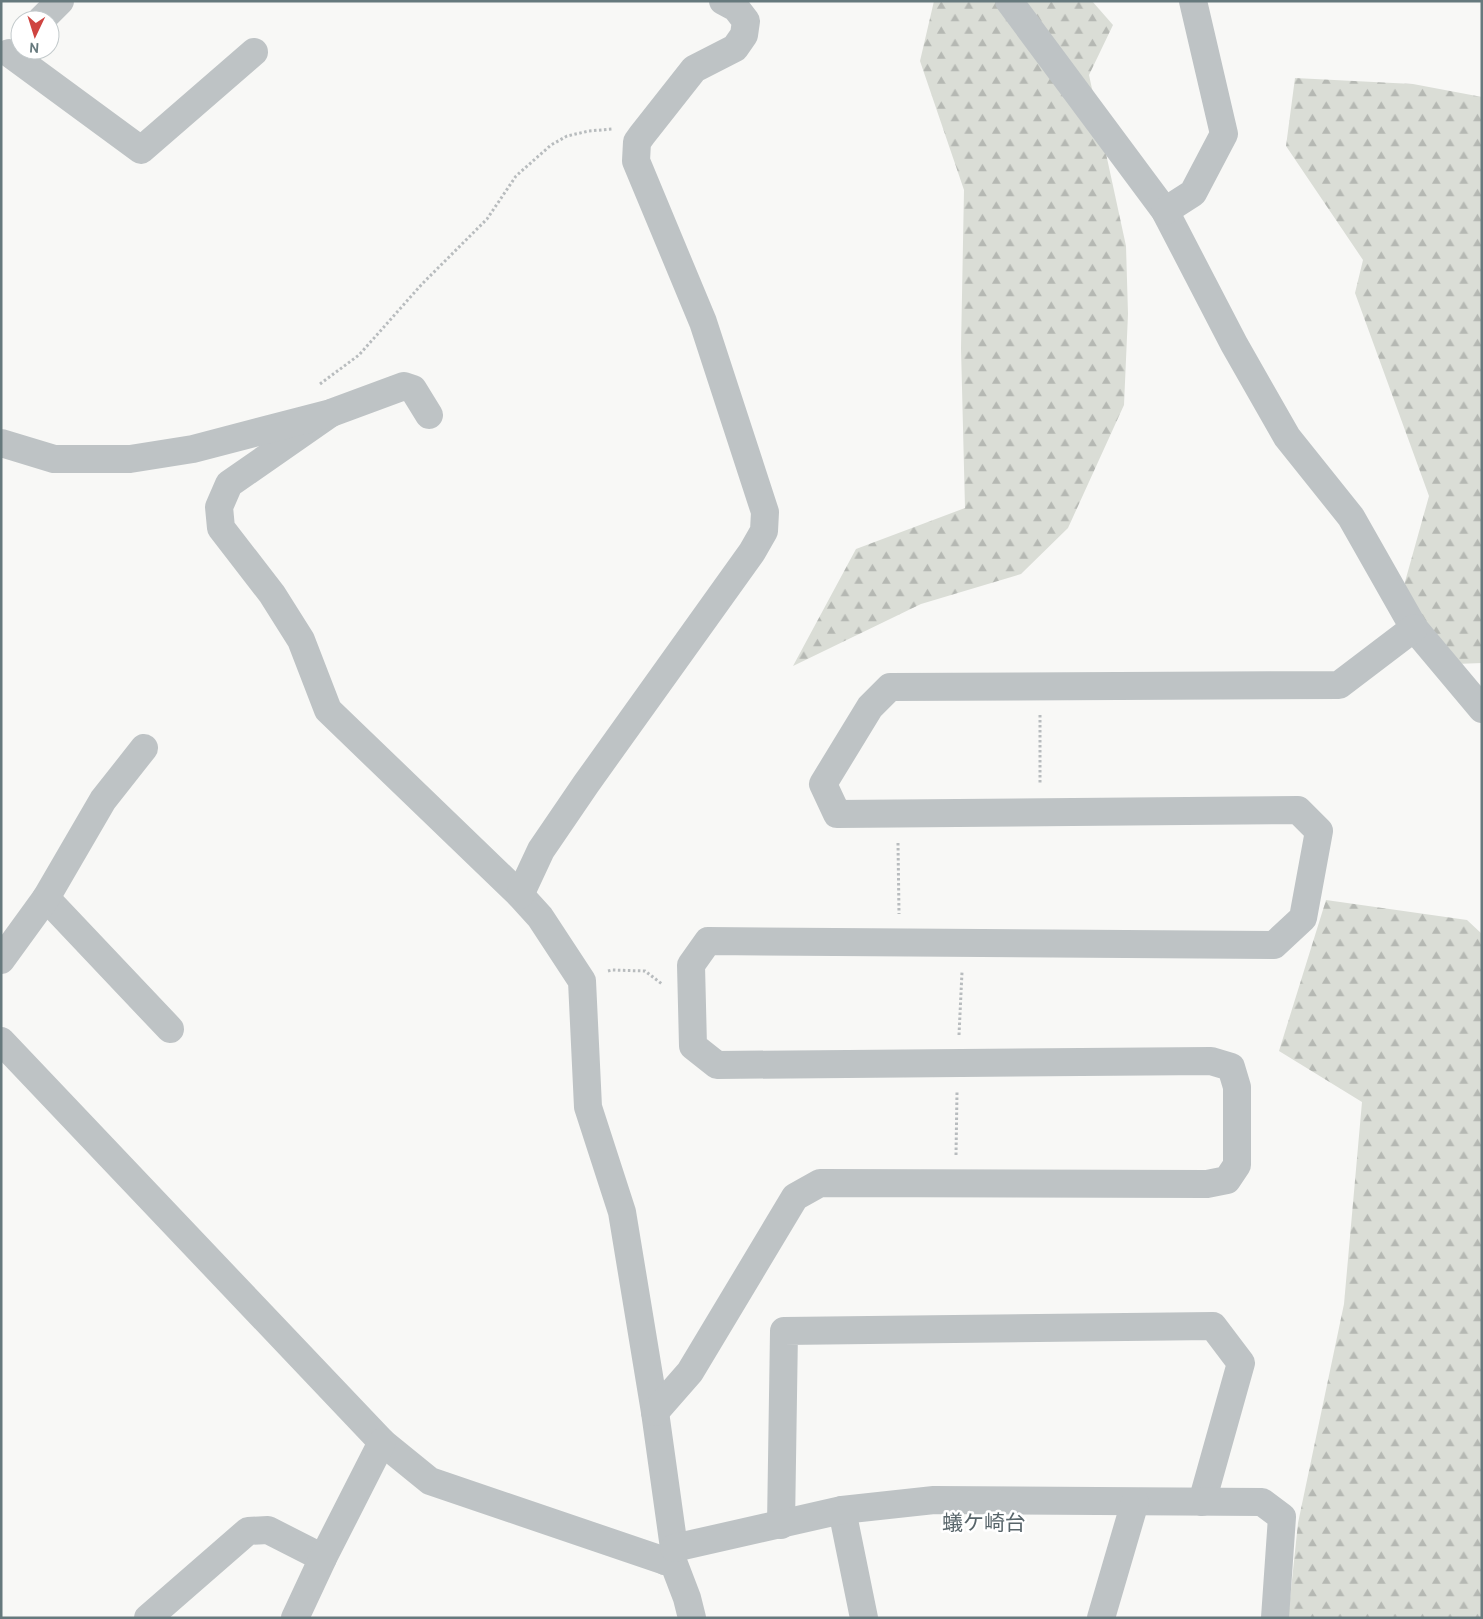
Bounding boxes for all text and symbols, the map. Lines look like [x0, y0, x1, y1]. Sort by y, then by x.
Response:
north arrow [10, 10, 60, 60]
text: N [29, 39, 40, 57]
district label: 蟻ケ崎台 [942, 1510, 1026, 1535]

